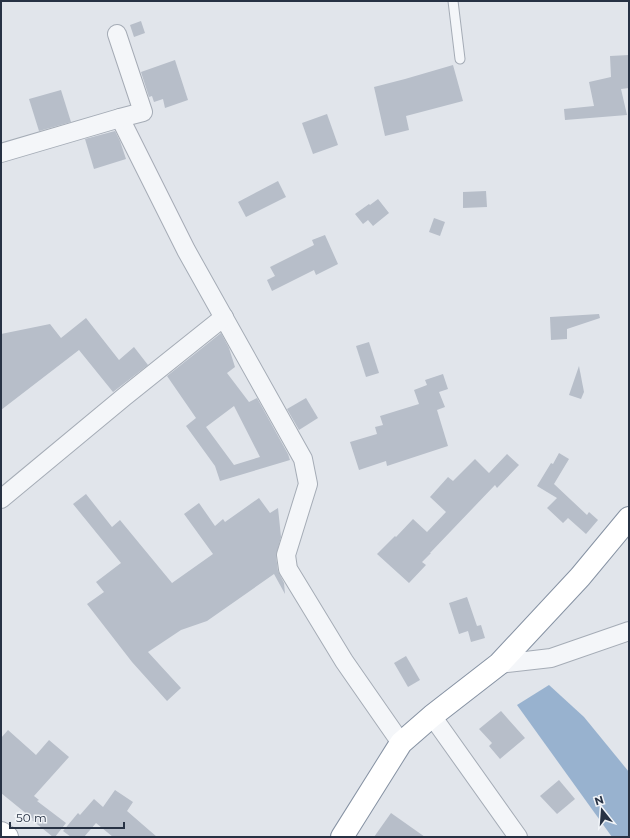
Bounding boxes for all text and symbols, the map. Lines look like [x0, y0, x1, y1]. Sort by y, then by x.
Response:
north arrow [582, 790, 622, 830]
text: N [593, 792, 605, 808]
scale bar [10, 804, 124, 830]
text: 50 m [16, 810, 47, 825]

